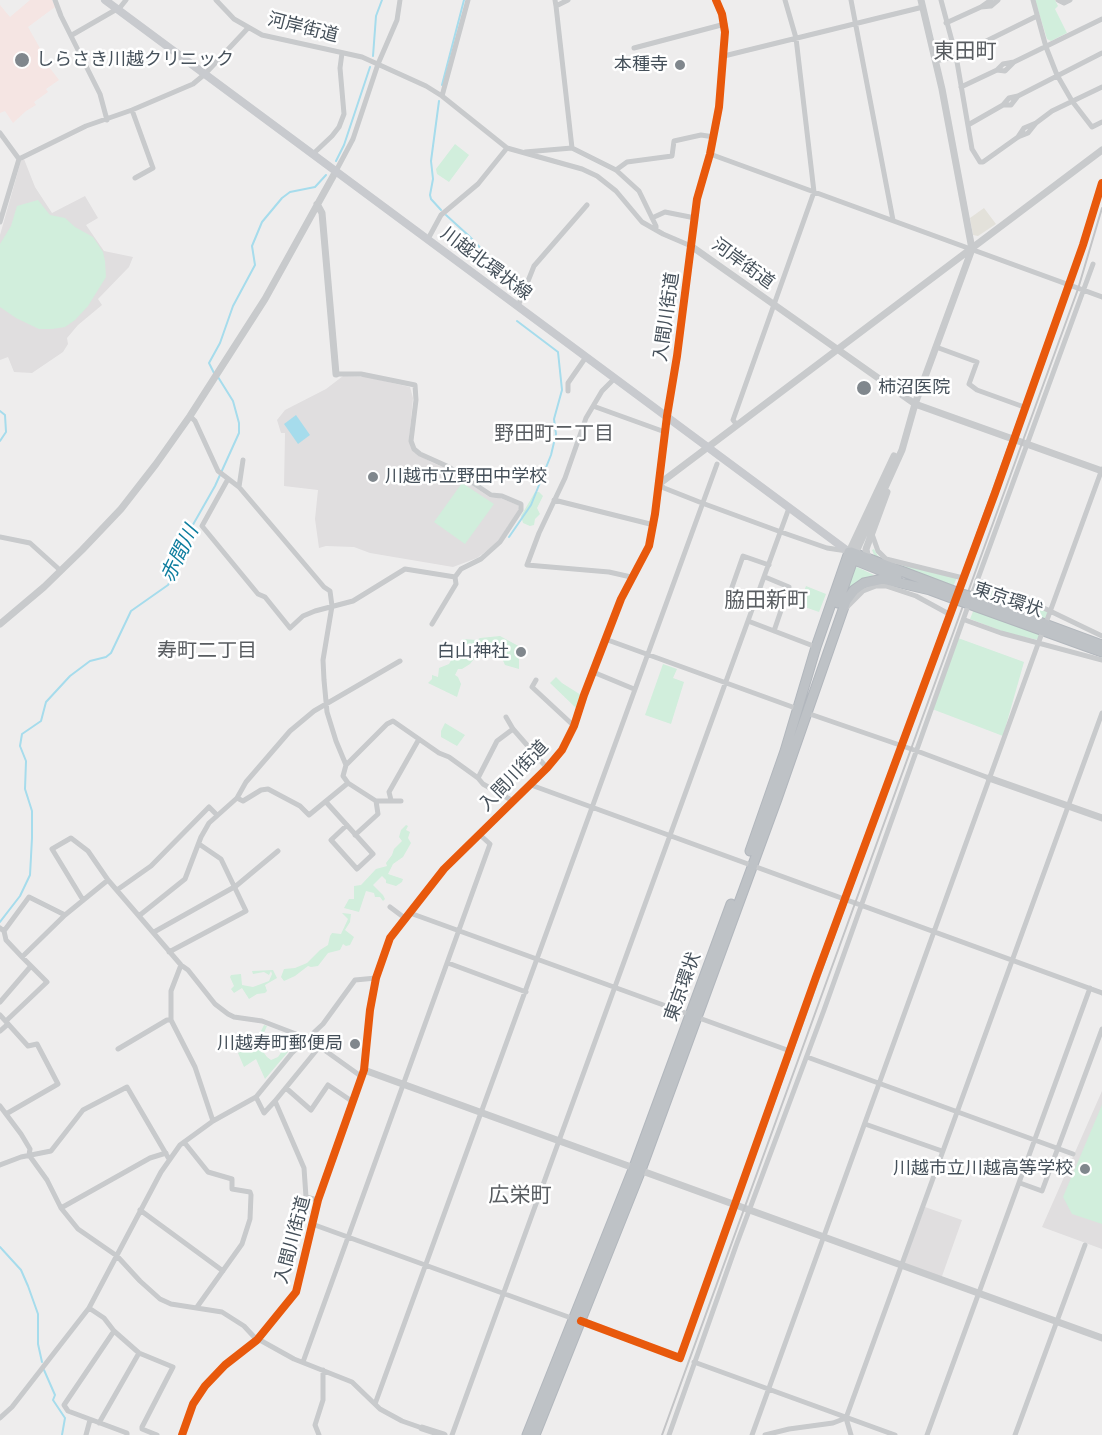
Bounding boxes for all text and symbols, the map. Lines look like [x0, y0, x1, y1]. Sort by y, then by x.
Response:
street label: 河岸街道 [265, 9, 341, 47]
district label: 東田町 [934, 39, 996, 65]
place label: しらさき川越クリニック [36, 49, 234, 71]
marker: しらさき川越クリニック [13, 51, 31, 69]
place label: 本種寺 [614, 54, 668, 76]
marker: 本種寺 [673, 58, 687, 72]
street label: 川越北環状線 [436, 223, 536, 305]
street label: 河岸街道 [708, 234, 778, 294]
street label: 入間川街道 [650, 271, 684, 363]
place label: 柿沼医院 [878, 377, 950, 399]
marker: 柿沼医院 [855, 379, 873, 397]
district label: 野田町二丁目 [494, 422, 614, 446]
place label: 川越市立野田中学校 [385, 466, 547, 488]
marker: 川越市立野田中学校 [366, 470, 380, 484]
water label: 赤間川 [156, 522, 204, 586]
street label: 東京環状 [970, 578, 1046, 622]
district label: 脇田新町 [724, 588, 808, 614]
district label: 寿町二丁目 [157, 639, 257, 663]
place label: 白山神社 [437, 641, 509, 663]
marker: 白山神社 [514, 645, 528, 659]
street label: 入間川街道 [475, 736, 553, 816]
street label: 東京環状 [661, 949, 705, 1025]
place label: 川越寿町郵便局 [217, 1033, 343, 1055]
marker: 川越寿町郵便局 [348, 1037, 362, 1051]
place label: 川越市立川越高等学校 [893, 1158, 1073, 1180]
marker: 川越市立川越高等学校 [1078, 1162, 1092, 1176]
district label: 広栄町 [489, 1183, 551, 1209]
street label: 入間川街道 [271, 1194, 315, 1286]

